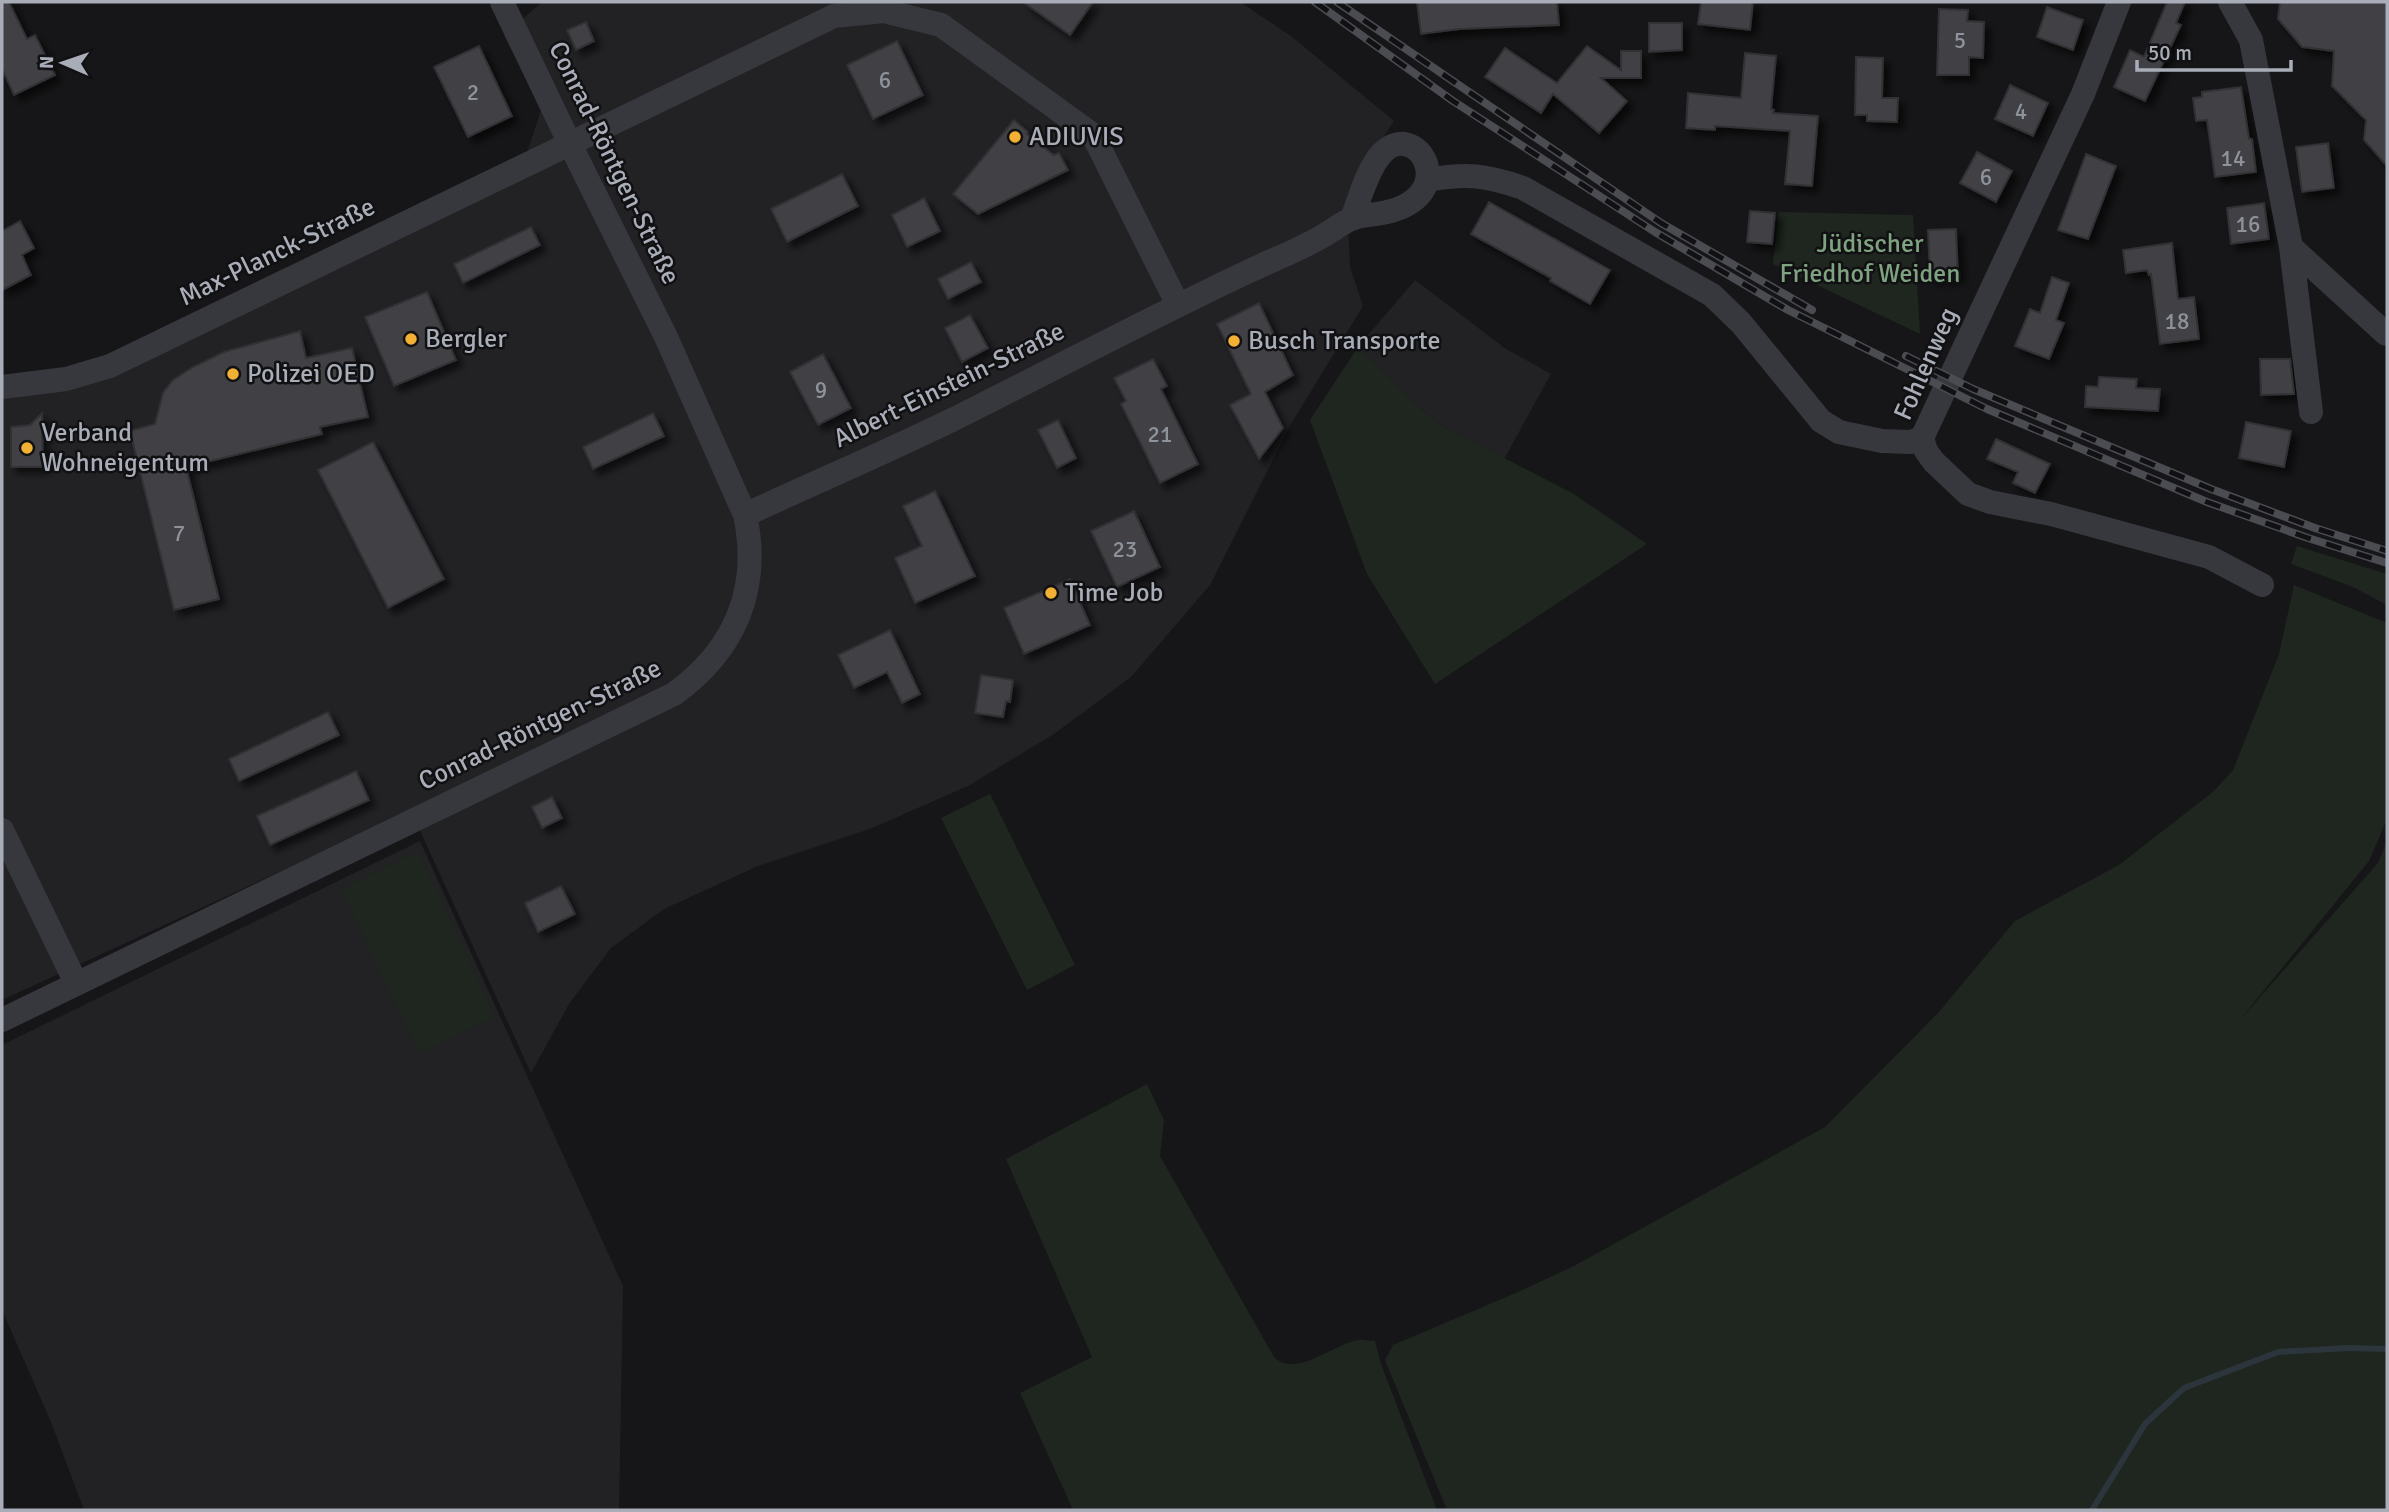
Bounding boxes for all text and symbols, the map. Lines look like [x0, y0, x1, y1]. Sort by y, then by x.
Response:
house number: 5 [1954, 26, 1966, 55]
north arrow [28, 28, 98, 98]
scale bar [2137, 28, 2291, 72]
street label: Conrad-Röntgen-Straße [541, 36, 687, 290]
text: 50 m [2148, 40, 2192, 66]
text: N [35, 55, 59, 69]
house number: 6 [879, 66, 891, 95]
house number: 2 [467, 78, 479, 107]
house number: 4 [2015, 97, 2027, 126]
place label: ADIUVIS [1029, 121, 1124, 153]
marker: ADIUVIS [1007, 129, 1023, 145]
house number: 14 [2221, 144, 2245, 173]
house number: 6 [1980, 163, 1992, 192]
street label: Max-Planck-Straße [174, 191, 380, 313]
house number: 16 [2236, 210, 2260, 239]
park label: Jüdischer Friedhof Weiden [1780, 228, 1960, 290]
street label: Fohlenweg [1887, 303, 1965, 425]
house number: 18 [2165, 307, 2189, 336]
street label: Albert-Einstein-Straße [828, 315, 1070, 455]
place label: Bergler [425, 323, 507, 355]
place label: Busch Transporte [1248, 325, 1440, 357]
marker: Bergler [403, 331, 419, 347]
marker: Busch Transporte [1226, 333, 1242, 349]
place label: Polizei OED [247, 358, 375, 390]
marker: Polizei OED [225, 366, 241, 382]
house number: 9 [815, 376, 827, 405]
place label: Verband Wohneigentum [41, 417, 209, 479]
house number: 21 [1148, 420, 1172, 449]
marker: Verband Wohneigentum [19, 440, 35, 456]
house number: 7 [173, 519, 185, 548]
house number: 23 [1113, 535, 1137, 564]
place label: Time Job [1065, 577, 1163, 609]
marker: Time Job [1043, 585, 1059, 601]
street label: Conrad-Röntgen-Straße [413, 652, 667, 798]

